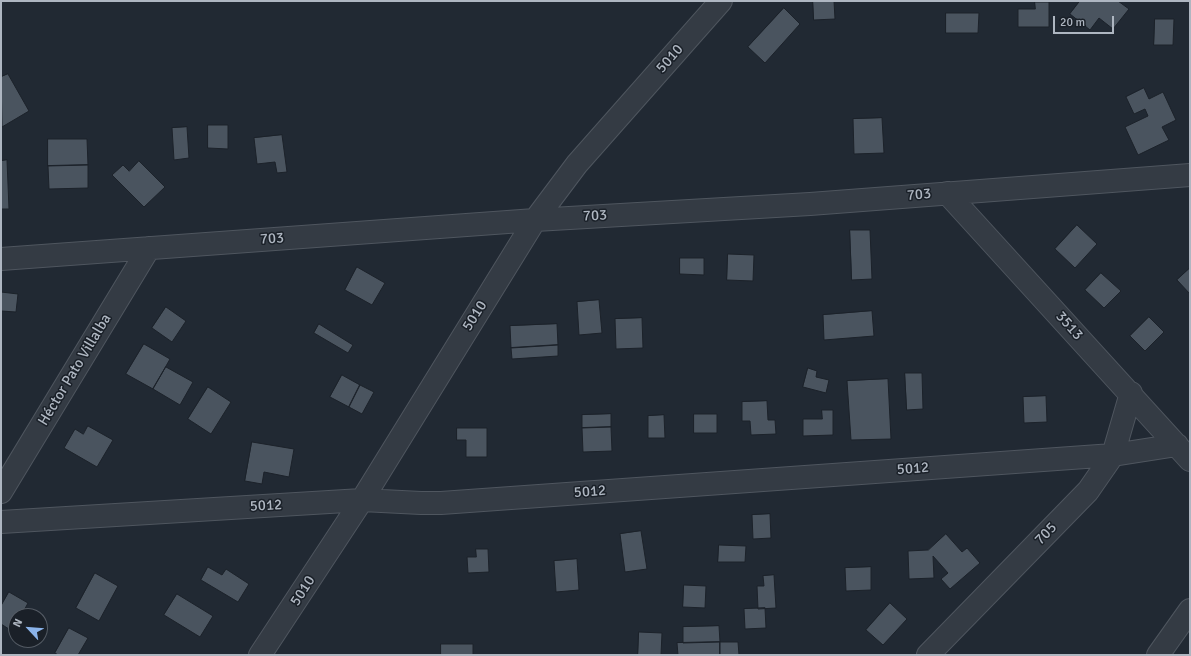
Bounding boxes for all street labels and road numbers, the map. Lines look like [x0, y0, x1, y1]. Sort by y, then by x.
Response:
street label: 5010 [653, 41, 687, 77]
street label: 703 [906, 185, 932, 205]
street label: 703 [582, 206, 608, 226]
street label: 703 [259, 229, 285, 249]
street label: 5010 [459, 297, 491, 335]
street label: 3513 [1051, 308, 1087, 344]
street label: Héctor Pato Villalba [35, 311, 115, 429]
street label: 5012 [896, 459, 930, 479]
street label: 5012 [573, 482, 607, 502]
street label: 5012 [249, 496, 283, 516]
street label: 705 [1031, 519, 1061, 549]
street label: 5010 [287, 573, 319, 609]

